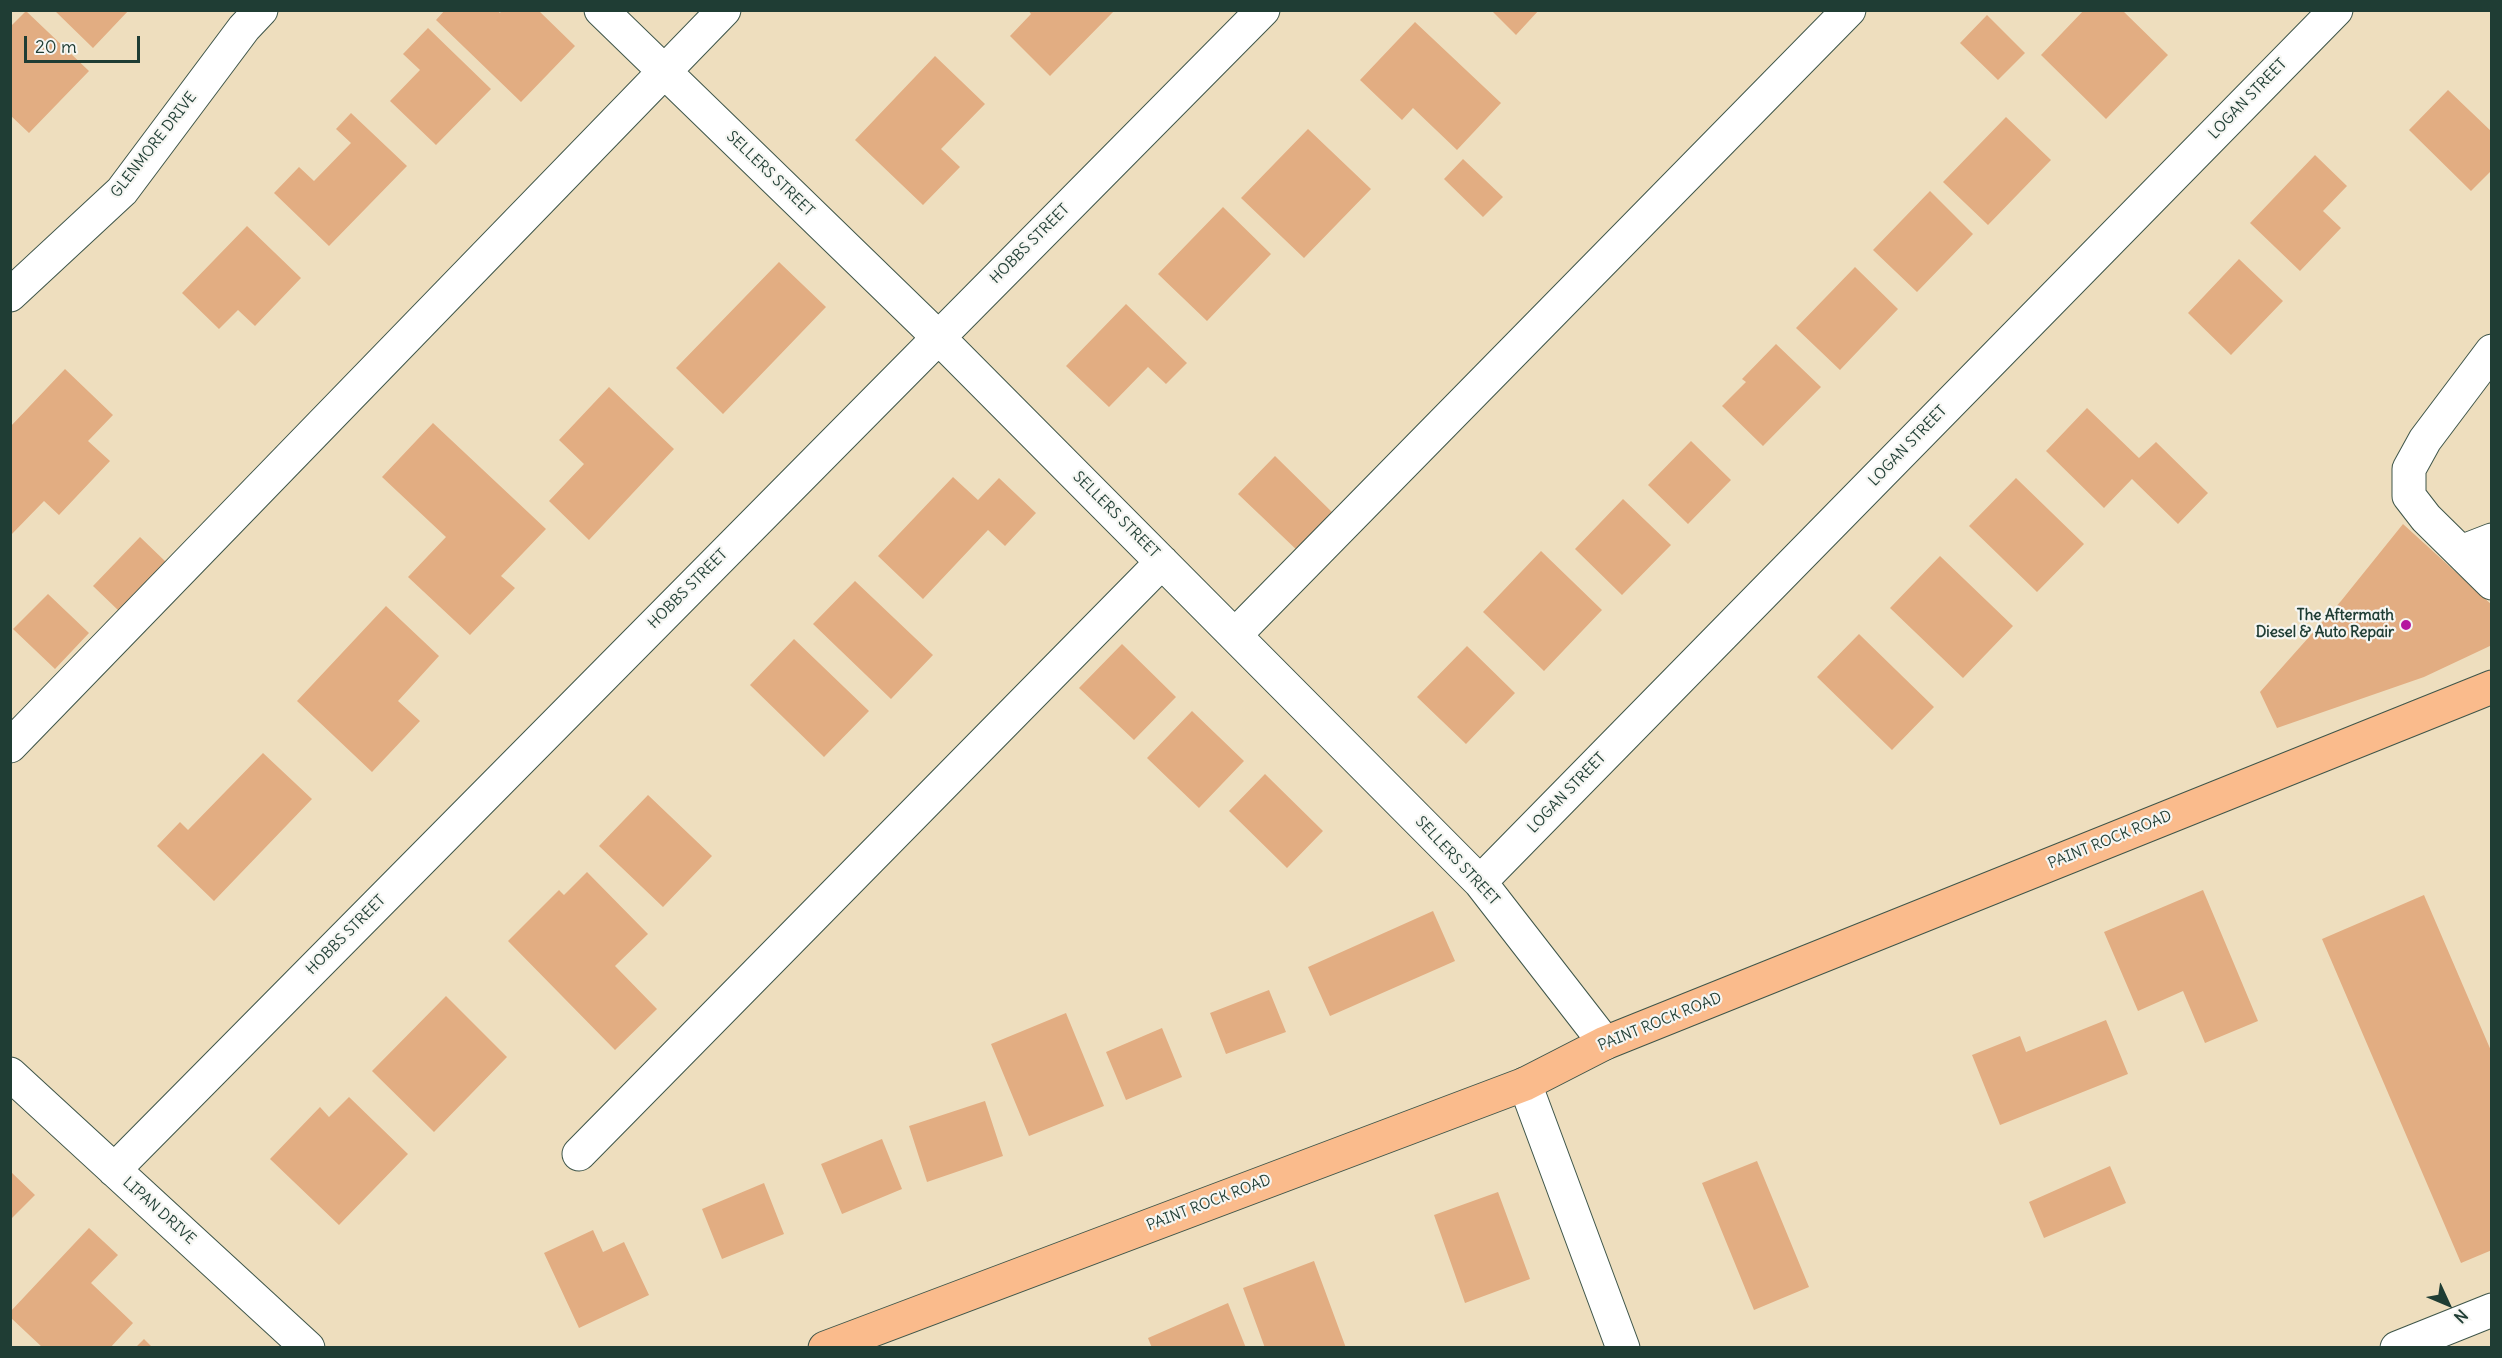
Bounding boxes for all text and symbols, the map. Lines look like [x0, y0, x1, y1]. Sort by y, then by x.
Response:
scale bar [27, 24, 142, 62]
text: 20 m [35, 35, 77, 58]
street label: LOGAN STREET [2205, 55, 2291, 143]
street label: GLENMORE DRIVE [107, 89, 201, 201]
street label: SELLERS STREET [722, 128, 818, 220]
street label: HOBBS STREET [986, 200, 1074, 288]
street label: LOGAN STREET [1865, 402, 1951, 490]
street label: SELLERS STREET [1069, 468, 1163, 562]
street label: HOBBS STREET [644, 545, 732, 633]
place label: The Aftermath Diesel & Auto Repair [2256, 607, 2394, 642]
marker: The Aftermath Diesel & Auto Repair [2399, 618, 2413, 632]
street label: LOGAN STREET [1524, 749, 1610, 837]
street label: PAINT ROCK ROAD [2046, 807, 2174, 873]
street label: SELLERS STREET [1411, 813, 1503, 909]
street label: HOBBS STREET [302, 891, 390, 979]
street label: PAINT ROCK ROAD [1596, 989, 1724, 1055]
street label: PAINT ROCK ROAD [1144, 1171, 1274, 1235]
street label: LIPAN DRIVE [119, 1174, 199, 1248]
north arrow [2418, 1274, 2478, 1334]
text: N [2450, 1306, 2472, 1327]

